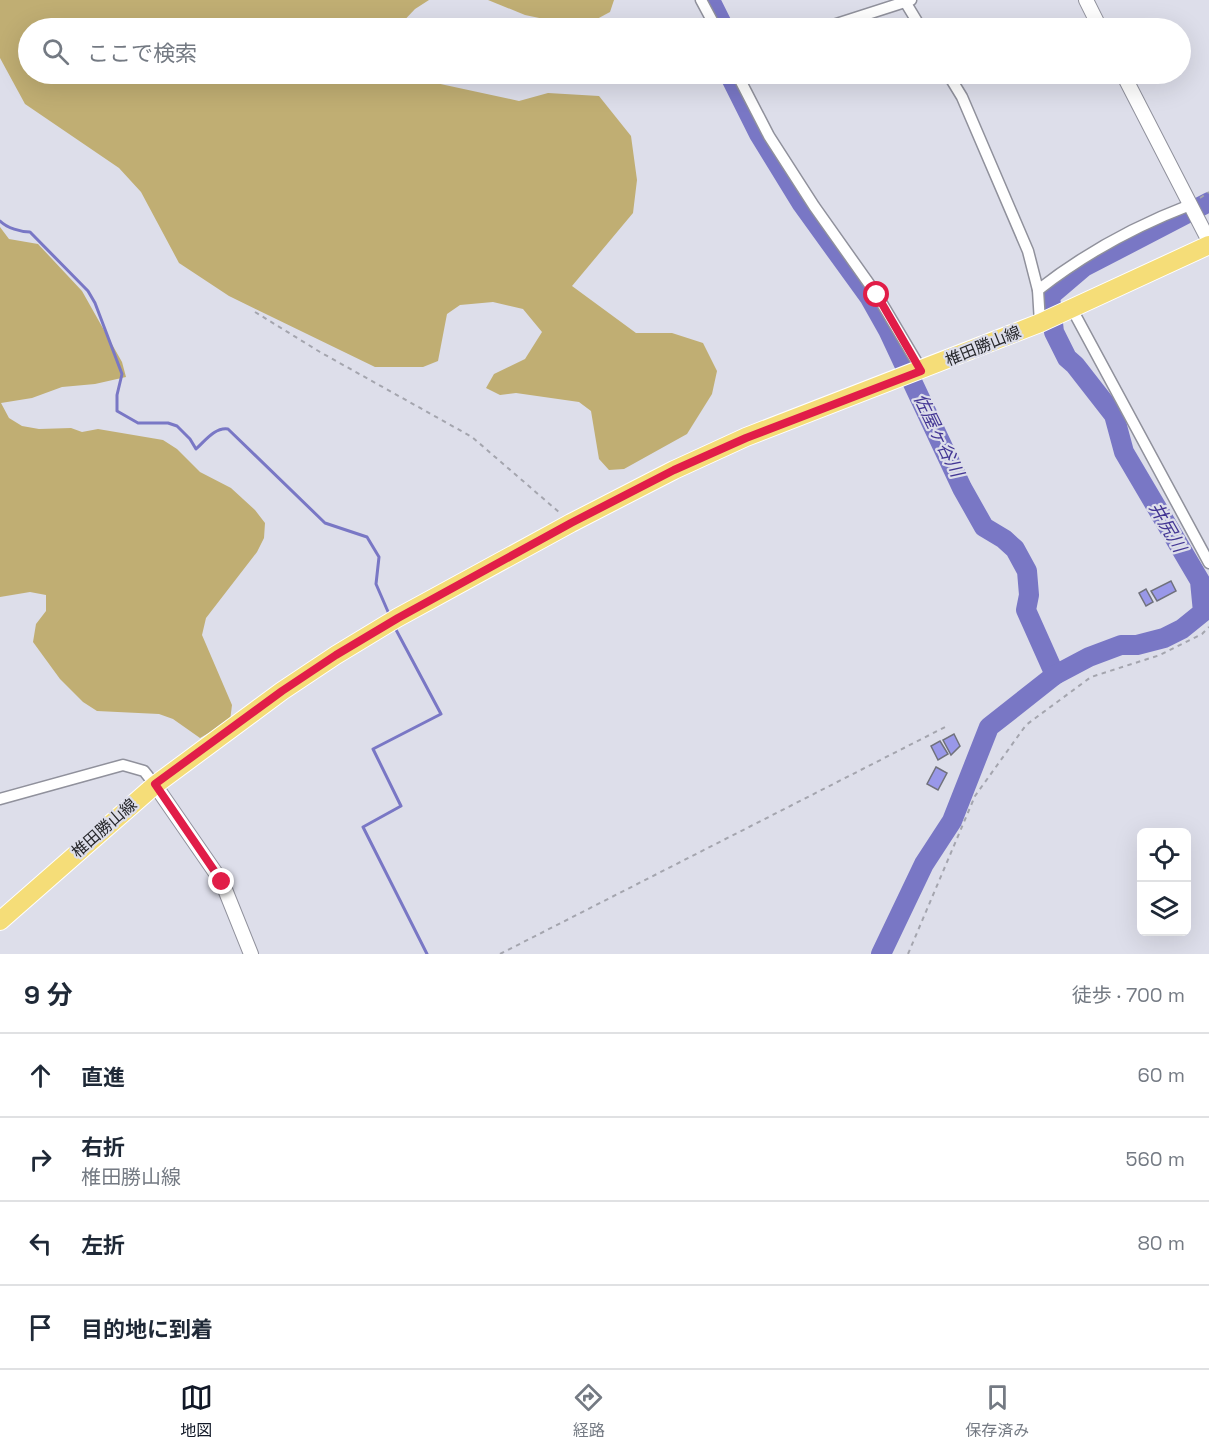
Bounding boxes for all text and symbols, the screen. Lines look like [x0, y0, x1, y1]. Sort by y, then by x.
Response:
search box [18, 18, 1191, 84]
icon: search [39, 35, 72, 68]
text: ここで検索 [87, 39, 197, 67]
route start [863, 281, 889, 307]
street label: 椎田勝山線 [942, 321, 1024, 371]
water label: 佐屋ヶ谷川 [909, 390, 970, 482]
water label: 井尻川 [1145, 498, 1192, 558]
street label: 椎田勝山線 [67, 794, 141, 862]
map controls [1137, 828, 1191, 936]
button: locate [1137, 828, 1191, 882]
route end [208, 868, 234, 894]
button: layers [1137, 882, 1191, 936]
text: 9 分 [24, 978, 73, 1012]
text: 徒歩 · 700 m [1072, 982, 1185, 1008]
icon: ahead [24, 1059, 57, 1092]
text: 60 m [1138, 1062, 1185, 1088]
text: 直進 [81, 1063, 125, 1091]
text: 右折 [81, 1133, 125, 1161]
icon: right [24, 1143, 57, 1176]
text: 560 m [1126, 1146, 1185, 1172]
text: 椎田勝山線 [81, 1164, 181, 1190]
icon: left [24, 1227, 57, 1260]
text: 80 m [1137, 1230, 1185, 1256]
text: 左折 [81, 1231, 125, 1259]
icon: arrive [24, 1311, 57, 1344]
text: 目的地に到着 [81, 1315, 213, 1343]
tab: 地図 [180, 1381, 213, 1441]
tab: 経路 [572, 1381, 605, 1441]
tab: 保存済み [965, 1381, 1029, 1441]

